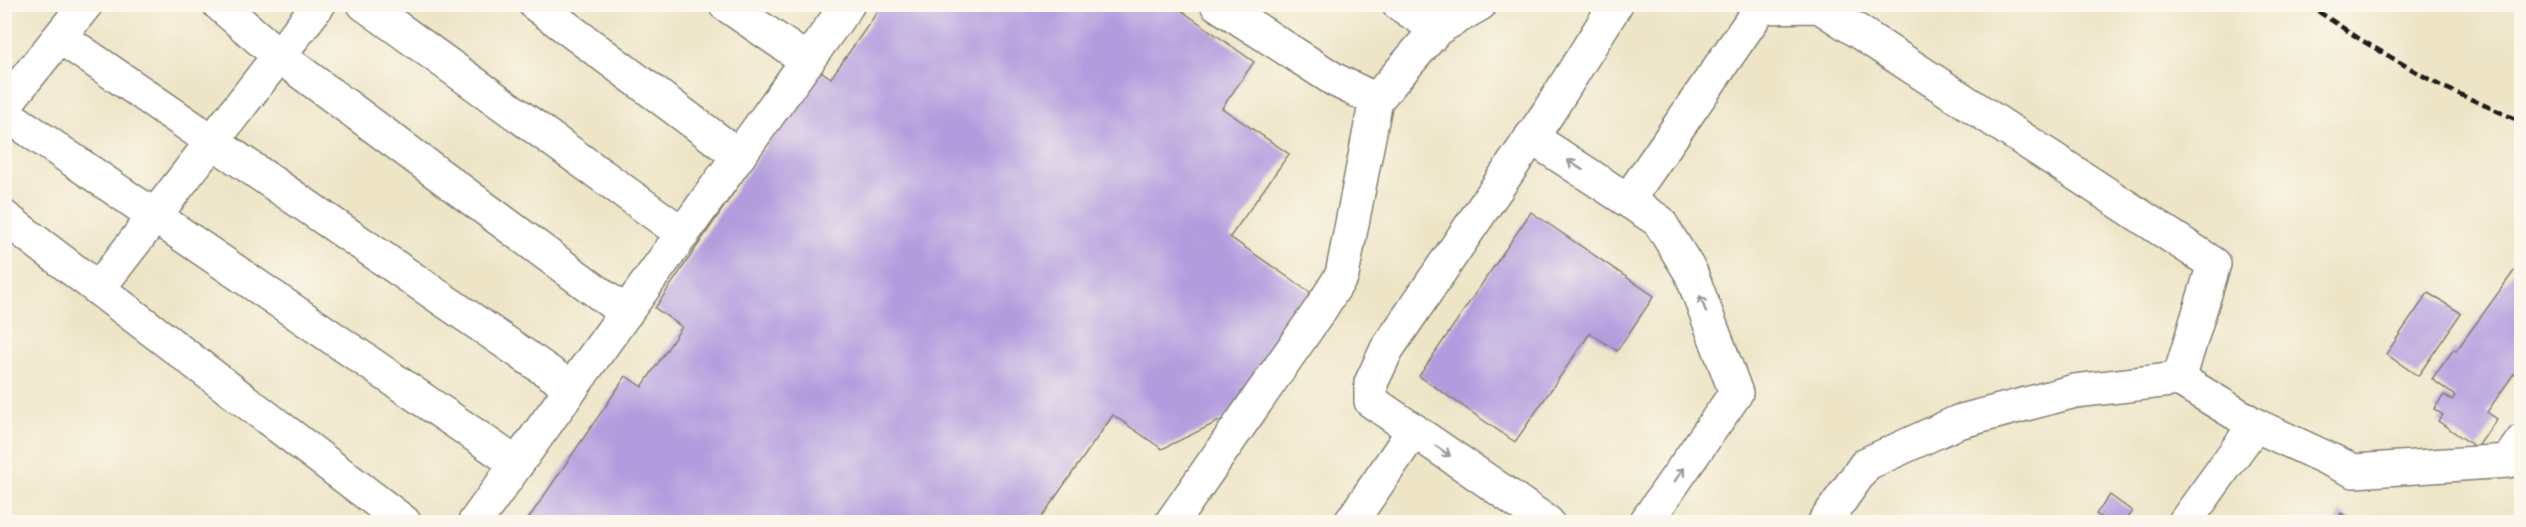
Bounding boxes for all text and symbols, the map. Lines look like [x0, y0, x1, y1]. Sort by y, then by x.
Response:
one-way arrow [1566, 159, 1583, 172]
one-way arrow [1696, 295, 1707, 314]
one-way arrow [1434, 445, 1451, 457]
one-way arrow [1673, 467, 1685, 483]

